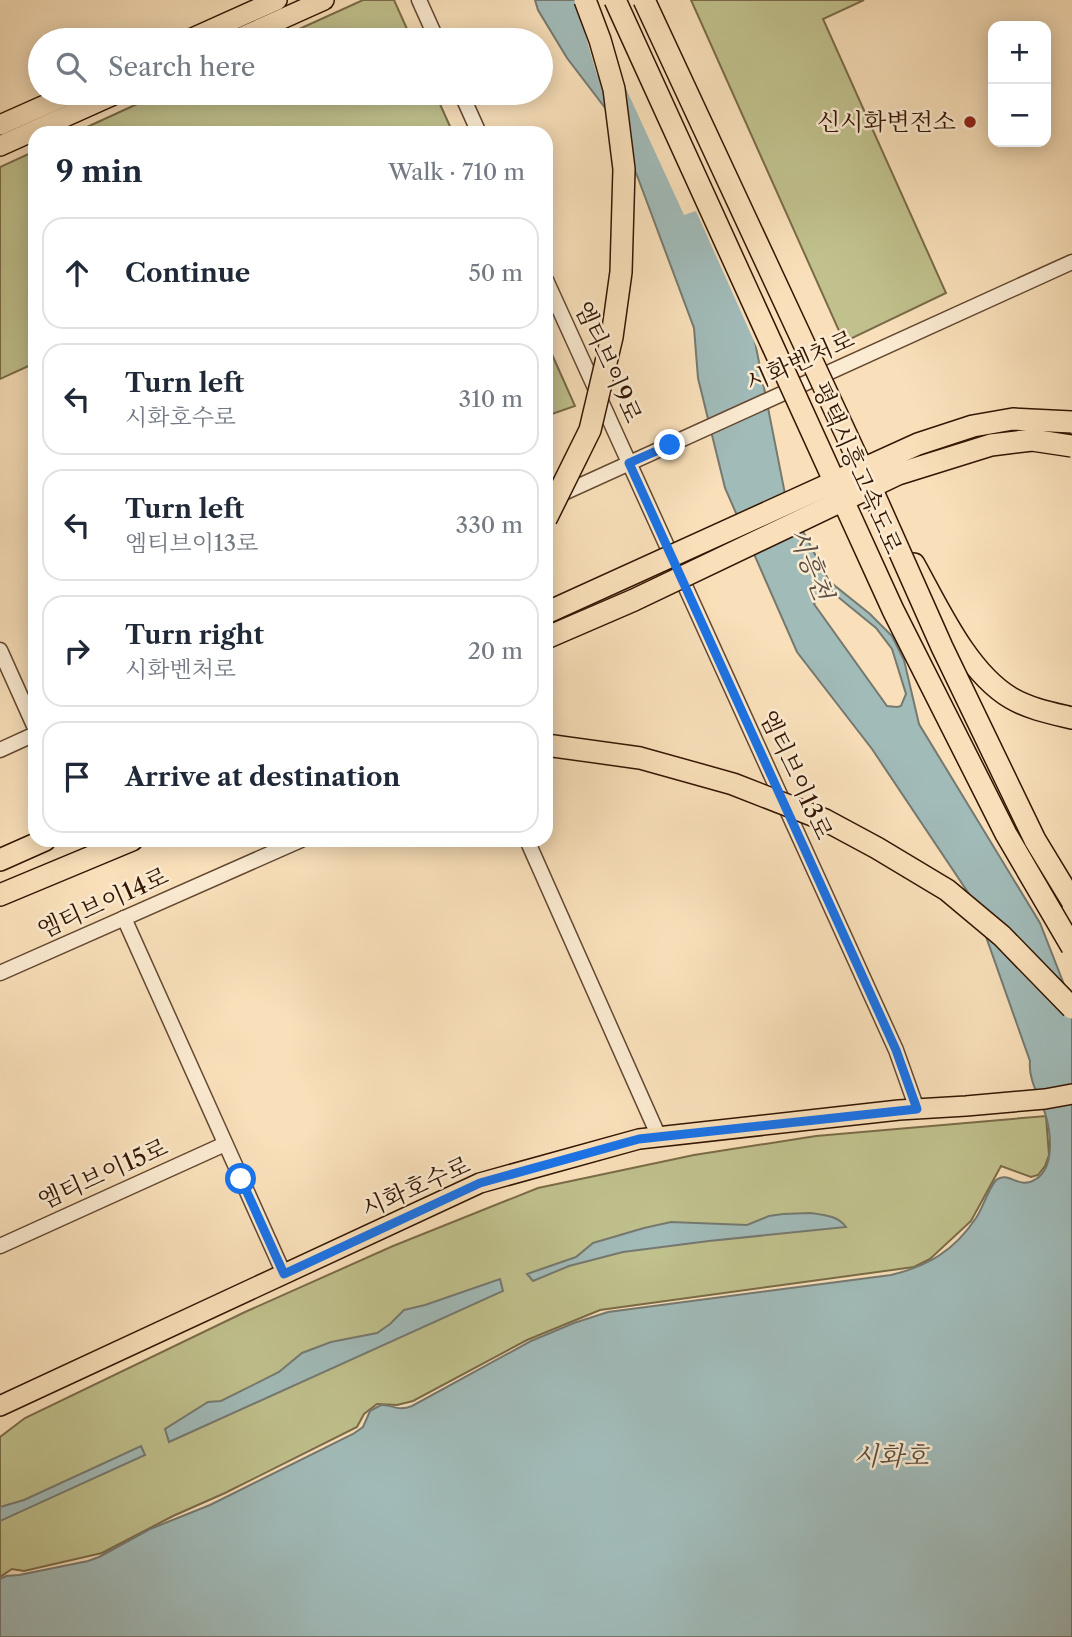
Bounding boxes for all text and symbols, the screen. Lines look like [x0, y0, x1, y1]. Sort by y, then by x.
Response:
map controls [988, 21, 1051, 147]
button: + [988, 21, 1051, 84]
search box [28, 28, 553, 105]
icon: search [52, 48, 90, 86]
text: Search here [108, 51, 255, 83]
button: − [988, 84, 1051, 147]
place label: 신시화변전소 [817, 107, 956, 136]
marker: 신시화변전소 [962, 114, 978, 130]
text: 9 min [56, 153, 143, 190]
text: Walk · 710 m [388, 158, 525, 186]
icon: ahead [58, 254, 96, 292]
text: Continue [125, 257, 250, 289]
text: 50 m [468, 259, 523, 287]
street label: 엠티브이9로 [569, 297, 648, 427]
street label: 시화벤처로 [741, 324, 859, 397]
text: Turn left [125, 367, 244, 399]
street label: 평택시흥고속도로 [806, 377, 908, 558]
icon: left [58, 380, 96, 418]
text: 310 m [459, 385, 523, 413]
text: 시화호수로 [125, 403, 236, 431]
route end [654, 429, 685, 460]
text: Turn left [125, 493, 244, 525]
icon: left [58, 506, 96, 544]
text: 330 m [456, 511, 523, 539]
water label: 시흥천 [782, 523, 841, 607]
text: 엠티브이13로 [125, 529, 258, 557]
text: Turn right [125, 619, 264, 651]
icon: right [58, 632, 96, 670]
text: 20 m [468, 637, 523, 665]
text: 시화벤처로 [125, 655, 236, 683]
street label: 엠티브이13로 [754, 706, 839, 844]
icon: arrive [58, 758, 96, 796]
text: Arrive at destination [125, 761, 400, 793]
street label: 엠티브이14로 [33, 861, 173, 944]
street label: 엠티브이15로 [33, 1132, 172, 1215]
street label: 시화호수로 [357, 1150, 475, 1223]
route start [225, 1163, 256, 1194]
water label: 시화호 [853, 1440, 931, 1472]

